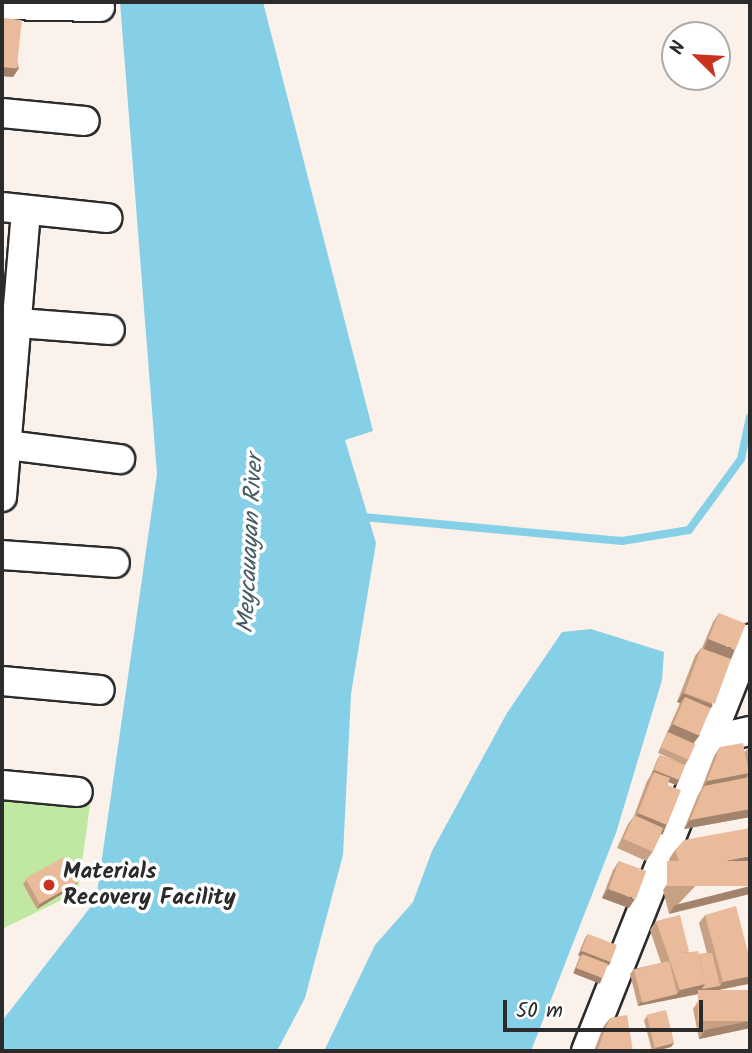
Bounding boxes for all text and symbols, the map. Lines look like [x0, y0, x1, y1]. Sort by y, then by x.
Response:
north arrow [661, 21, 731, 91]
text: N [662, 37, 695, 60]
water label: Meycauayan River [232, 454, 270, 634]
place label: Materials Recovery Facility [63, 858, 236, 912]
marker: Materials Recovery Facility [41, 877, 57, 893]
scale bar [507, 986, 706, 1030]
text: 50 m [516, 995, 563, 1028]

